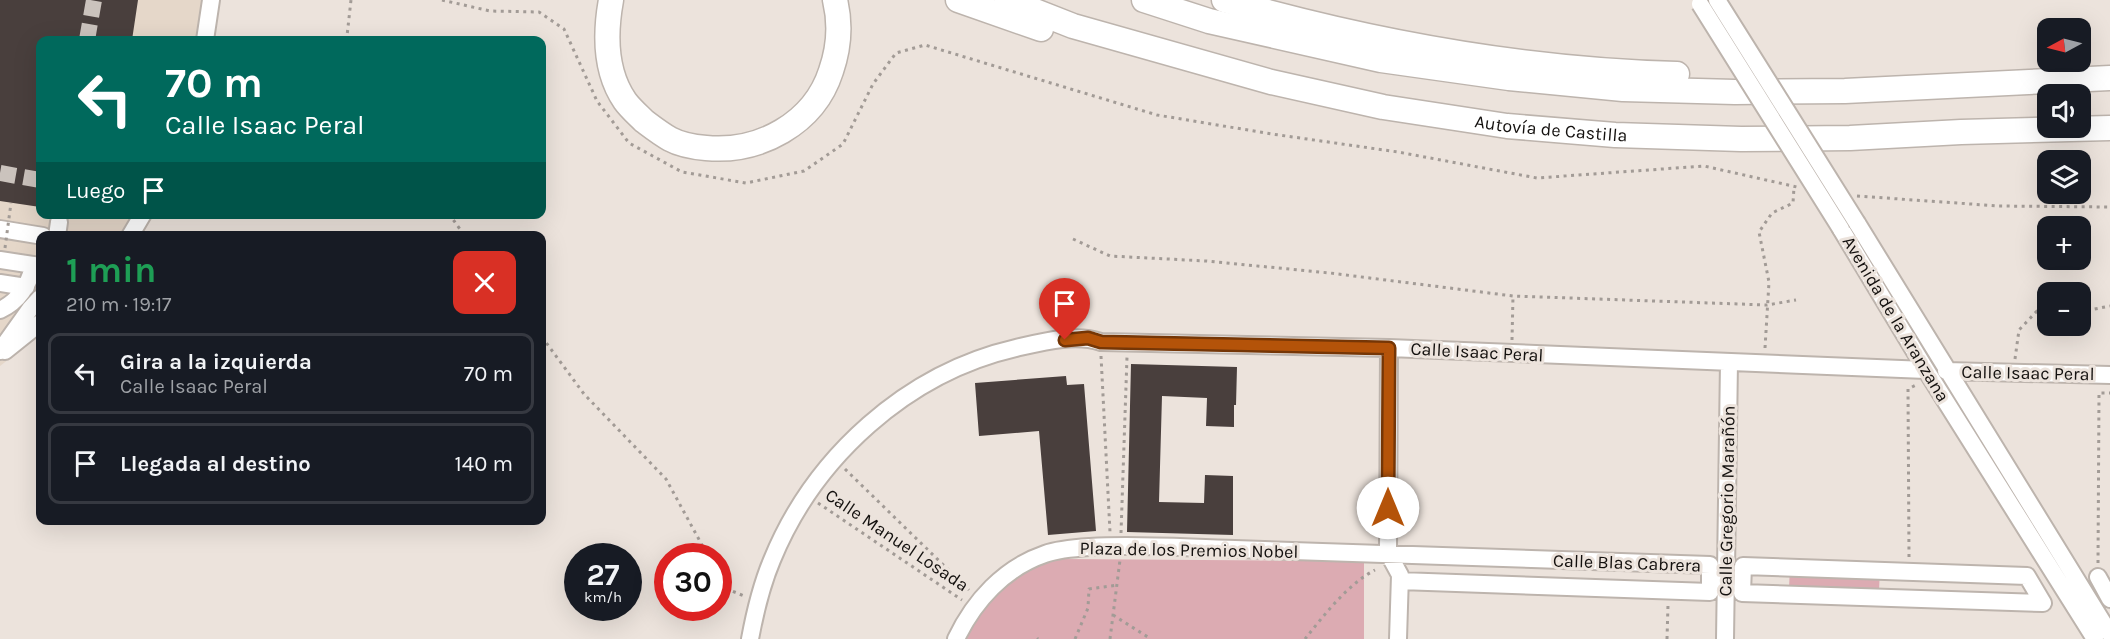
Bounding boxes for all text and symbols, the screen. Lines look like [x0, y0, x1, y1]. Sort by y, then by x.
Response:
north arrow [2037, 18, 2091, 72]
map controls [2037, 18, 2091, 336]
text: 70 m [165, 58, 263, 108]
icon: left [66, 60, 144, 138]
button: sound [2037, 84, 2091, 138]
text: Calle Isaac Peral [165, 109, 365, 141]
street label: Autovía de Castilla [1473, 110, 1628, 146]
button: layers [2037, 150, 2091, 204]
icon: arrive [137, 174, 170, 207]
text: Luego [66, 178, 125, 204]
button: + [2037, 216, 2091, 270]
street label: Avenida de la Aranzana [1838, 232, 1954, 406]
text: 1 min [66, 249, 156, 291]
button: close [453, 251, 516, 314]
pin [1039, 278, 1090, 340]
button: − [2037, 282, 2091, 336]
icon: arrive [1048, 287, 1081, 320]
text: 210 m · 19:17 [66, 293, 171, 316]
street label: Calle Isaac Peral [1410, 338, 1544, 366]
text: Gira a la izquierda [120, 349, 312, 375]
icon: left [69, 357, 102, 390]
text: 70 m [464, 361, 513, 387]
street label: Calle Isaac Peral [1961, 361, 2095, 385]
text: Calle Isaac Peral [120, 375, 268, 398]
street label: Calle Gregorio Marañón [1714, 405, 1740, 597]
icon: arrive [69, 447, 102, 480]
text: Llegada al destino [120, 451, 311, 477]
text: 140 m [455, 451, 513, 477]
position arrow [1356, 476, 1420, 540]
street label: Calle Manuel Losada [821, 484, 973, 596]
street label: Plaza de los Premios Nobel [1079, 537, 1299, 563]
speed limit sign: 30 [654, 543, 732, 621]
street label: Calle Blas Cabrera [1553, 549, 1701, 577]
text: 27 [586, 557, 620, 593]
text: km/h [584, 588, 622, 606]

